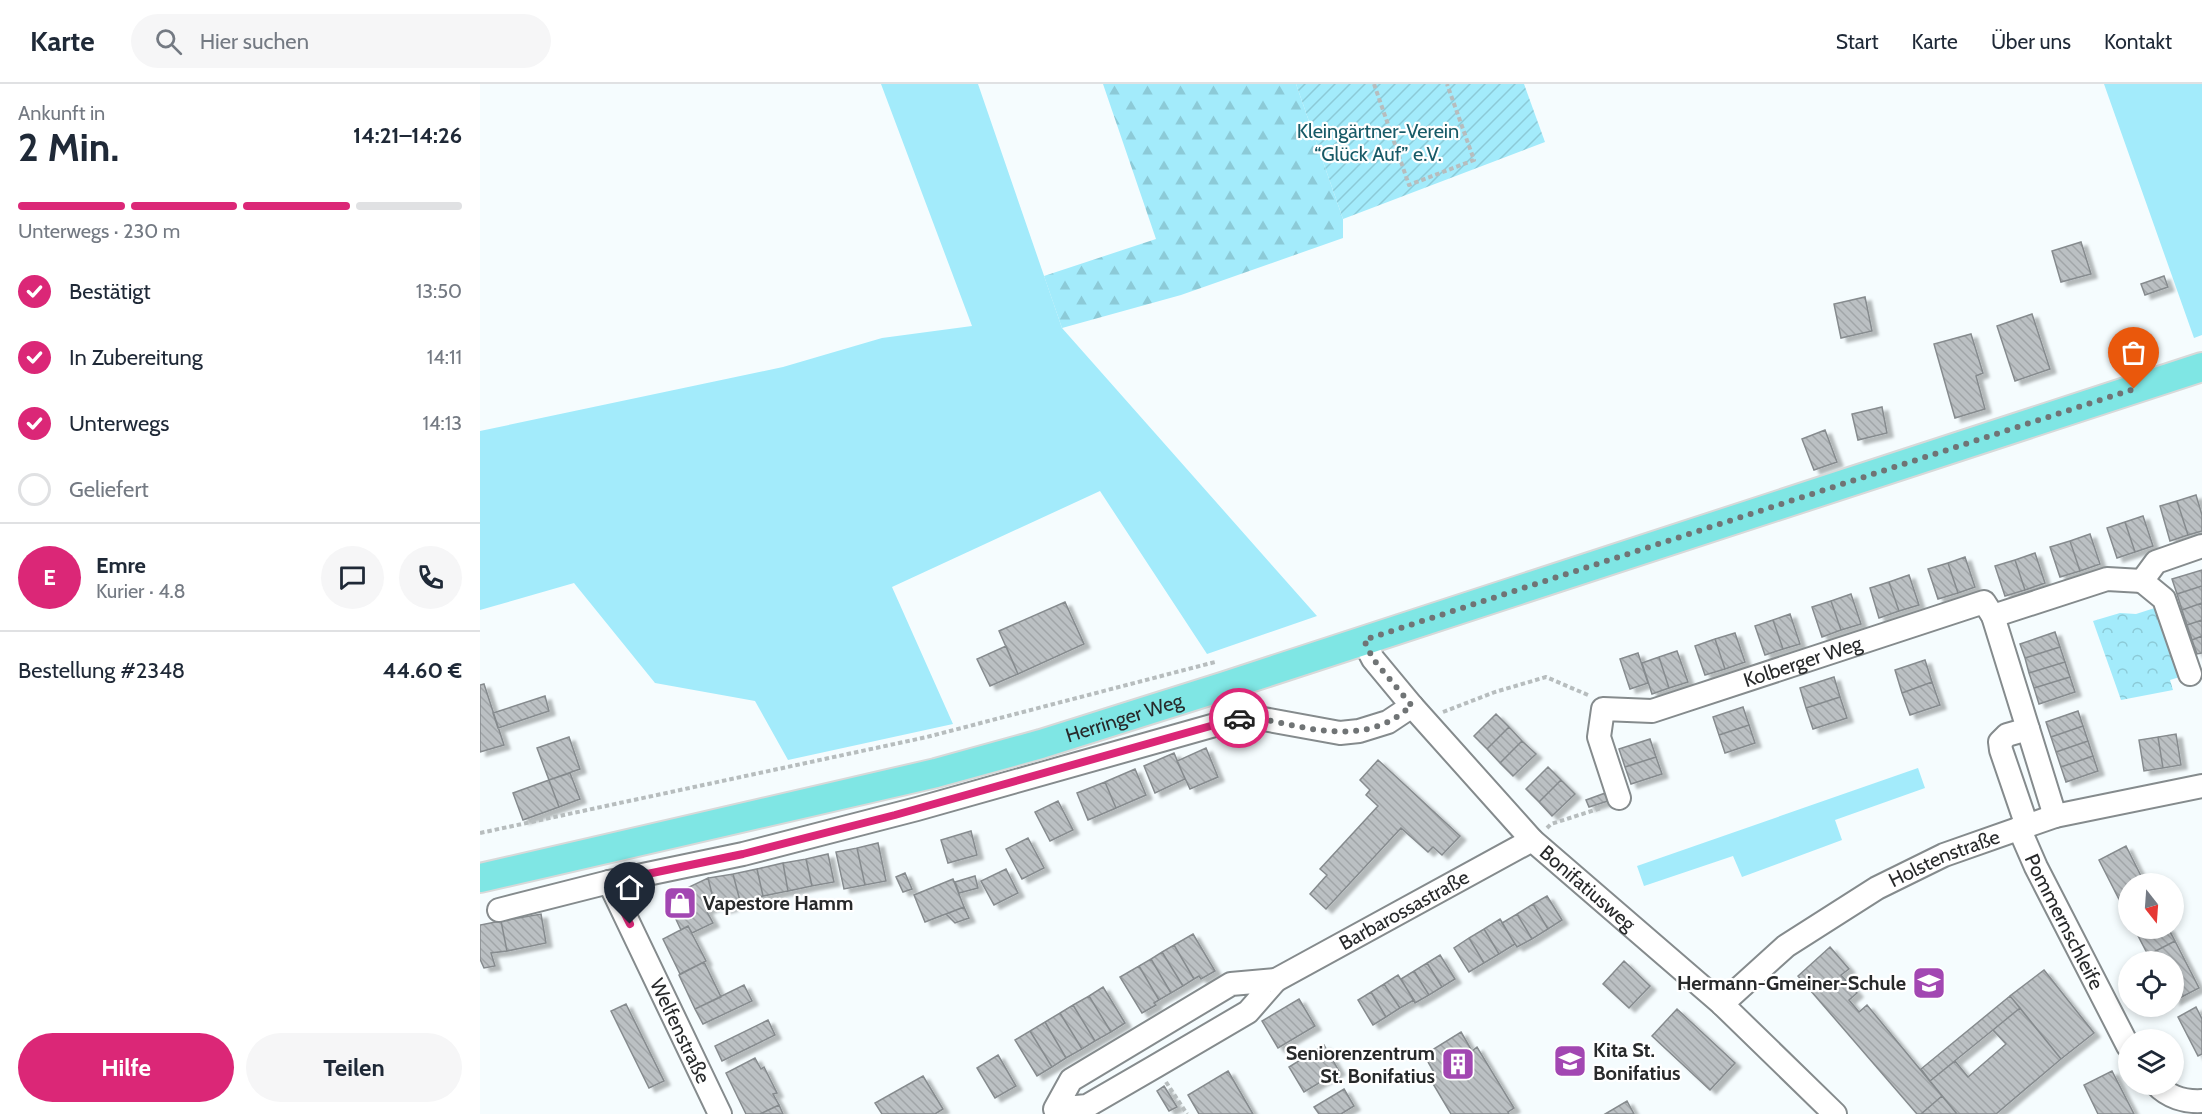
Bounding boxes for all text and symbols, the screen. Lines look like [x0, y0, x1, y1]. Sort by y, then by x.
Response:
search box [131, 14, 551, 68]
text: Karte [30, 24, 95, 58]
icon: search [152, 25, 185, 58]
text: Hier suchen [200, 28, 309, 55]
text: Start [1836, 29, 1879, 54]
text: Karte [1912, 29, 1958, 54]
text: Über uns [1991, 29, 2071, 54]
text: Kontakt [2104, 29, 2172, 54]
text: Ankunft in [18, 101, 105, 125]
park label: Kleingärtner-Verein “Glück Auf” e.V. [1297, 119, 1459, 166]
text: 14:21–14:26 [353, 122, 462, 149]
text: 2 Min. [18, 123, 119, 171]
text: Unterwegs · 230 m [18, 219, 180, 243]
icon: check [18, 275, 51, 308]
text: Bestätigt [69, 278, 151, 305]
text: 13:50 [416, 279, 462, 303]
pin [2108, 327, 2159, 389]
icon: bag [2117, 336, 2150, 369]
icon: check [18, 341, 51, 374]
text: In Zubereitung [69, 344, 203, 371]
text: 14:11 [427, 345, 462, 369]
icon: check [18, 407, 51, 440]
text: Unterwegs [69, 410, 169, 437]
text: 14:13 [422, 411, 462, 435]
text: Geliefert [69, 476, 149, 503]
button: chat [321, 546, 384, 609]
button: phone [399, 546, 462, 609]
text: Emre [96, 552, 146, 579]
text: E [43, 564, 56, 591]
text: Kurier · 4.8 [96, 579, 186, 603]
street label: Kolberger Weg [1740, 631, 1866, 692]
text: Bestellung #2348 [18, 657, 185, 684]
text: 44.60 € [383, 657, 462, 684]
street label: Herringer Weg [1063, 688, 1187, 748]
courier [1209, 688, 1269, 748]
icon: car [1223, 702, 1256, 735]
street label: Holstenstraße [1885, 824, 2003, 892]
street label: Bonifatiusweg [1535, 840, 1641, 937]
street label: Pommernschleife [2020, 850, 2109, 993]
pin [604, 862, 655, 924]
street label: Barbarossastraße [1335, 865, 1473, 955]
icon: home [613, 871, 646, 904]
north arrow [2118, 873, 2184, 939]
map controls [2118, 873, 2184, 1095]
shop icon: Vapestore Hamm [662, 885, 698, 921]
place label: Vapestore Hamm [703, 891, 853, 915]
button: locate [2118, 951, 2184, 1017]
school or university icon: Hermann-Gmeiner-Schule [1911, 965, 1947, 1001]
place label: Hermann-Gmeiner-Schule [1677, 971, 1906, 995]
street label: Welfenstraße [645, 974, 716, 1087]
button: layers [2118, 1029, 2184, 1095]
button: Hilfe [18, 1033, 234, 1102]
button: Teilen [246, 1033, 462, 1102]
place label: Kita St. Bonifatius [1593, 1038, 1680, 1085]
place label: Seniorenzentrum St. Bonifatius [1286, 1041, 1435, 1088]
school or university icon: Kita St. Bonifatius [1552, 1043, 1588, 1079]
building icon: Seniorenzentrum St. Bonifatius [1440, 1046, 1476, 1082]

